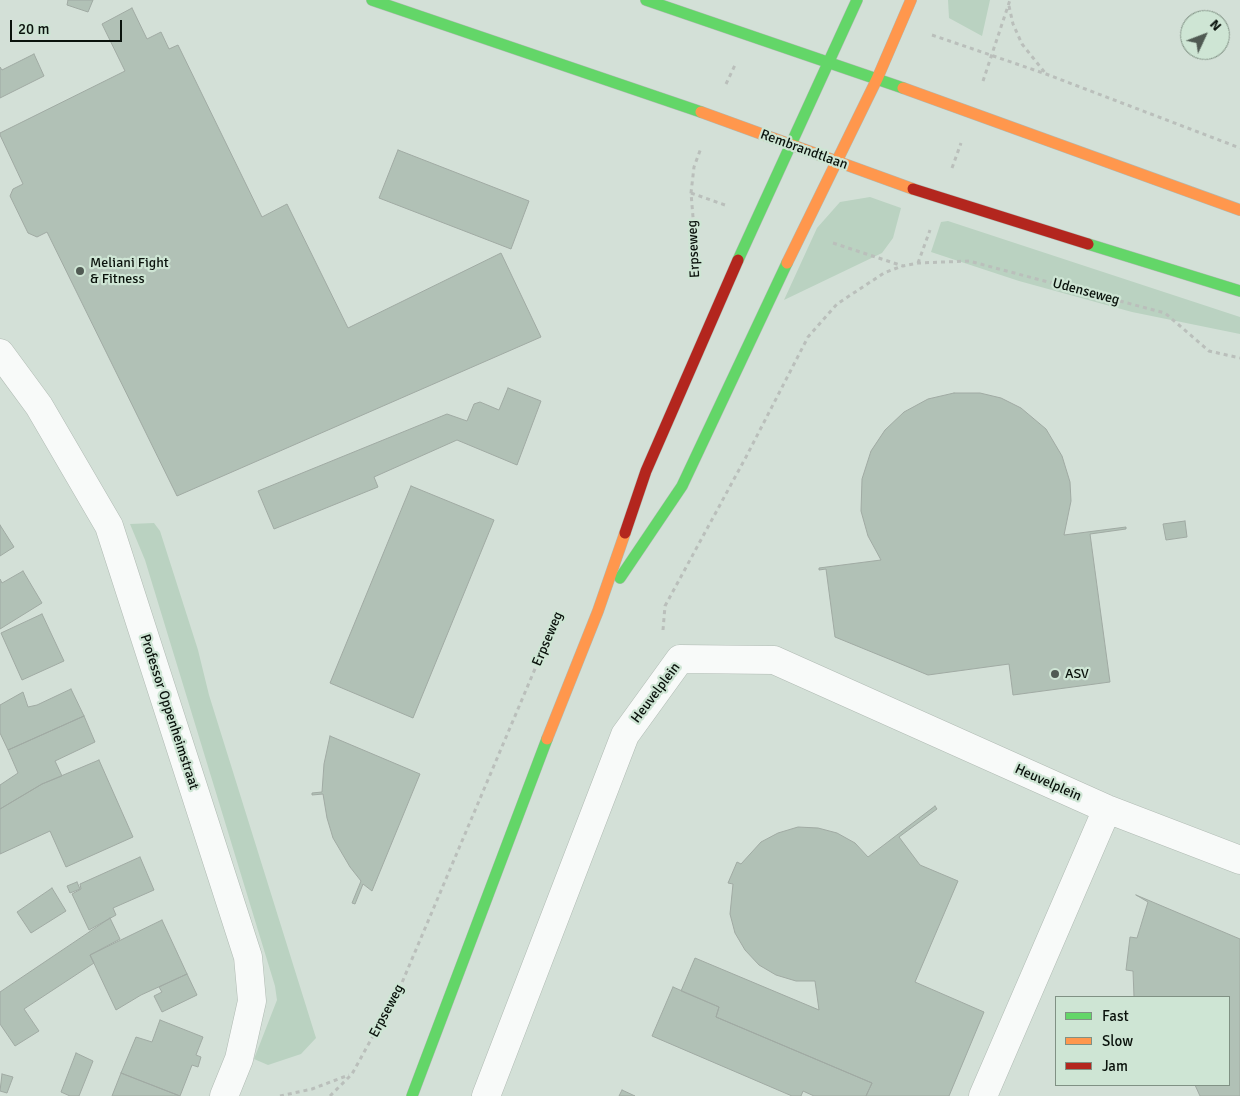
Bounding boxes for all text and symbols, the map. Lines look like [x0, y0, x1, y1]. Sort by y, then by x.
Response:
scale bar [12, 10, 125, 42]
north arrow [1180, 10, 1230, 60]
text: N [1206, 16, 1225, 34]
text: 20 m [18, 20, 49, 38]
street label: Rembrandtlaan [758, 126, 850, 174]
street label: Erpseweg [684, 220, 704, 278]
place label: Meliani Fight & Fitness [90, 255, 169, 288]
marker: Meliani Fight & Fitness [74, 265, 86, 277]
street label: Udenseweg [1051, 275, 1121, 309]
street label: Erpseweg [529, 609, 567, 669]
street label: Professor Oppenheimstraat [136, 632, 202, 792]
street label: Heuvelplein [628, 660, 684, 726]
place label: ASV [1065, 666, 1089, 682]
marker: ASV [1049, 668, 1061, 680]
street label: Heuvelplein [1012, 761, 1084, 805]
street label: Erpseweg [366, 982, 408, 1040]
legend [1055, 996, 1230, 1086]
text: Fast [1102, 1007, 1129, 1025]
text: Slow [1102, 1032, 1133, 1050]
text: Jam [1102, 1057, 1128, 1075]

